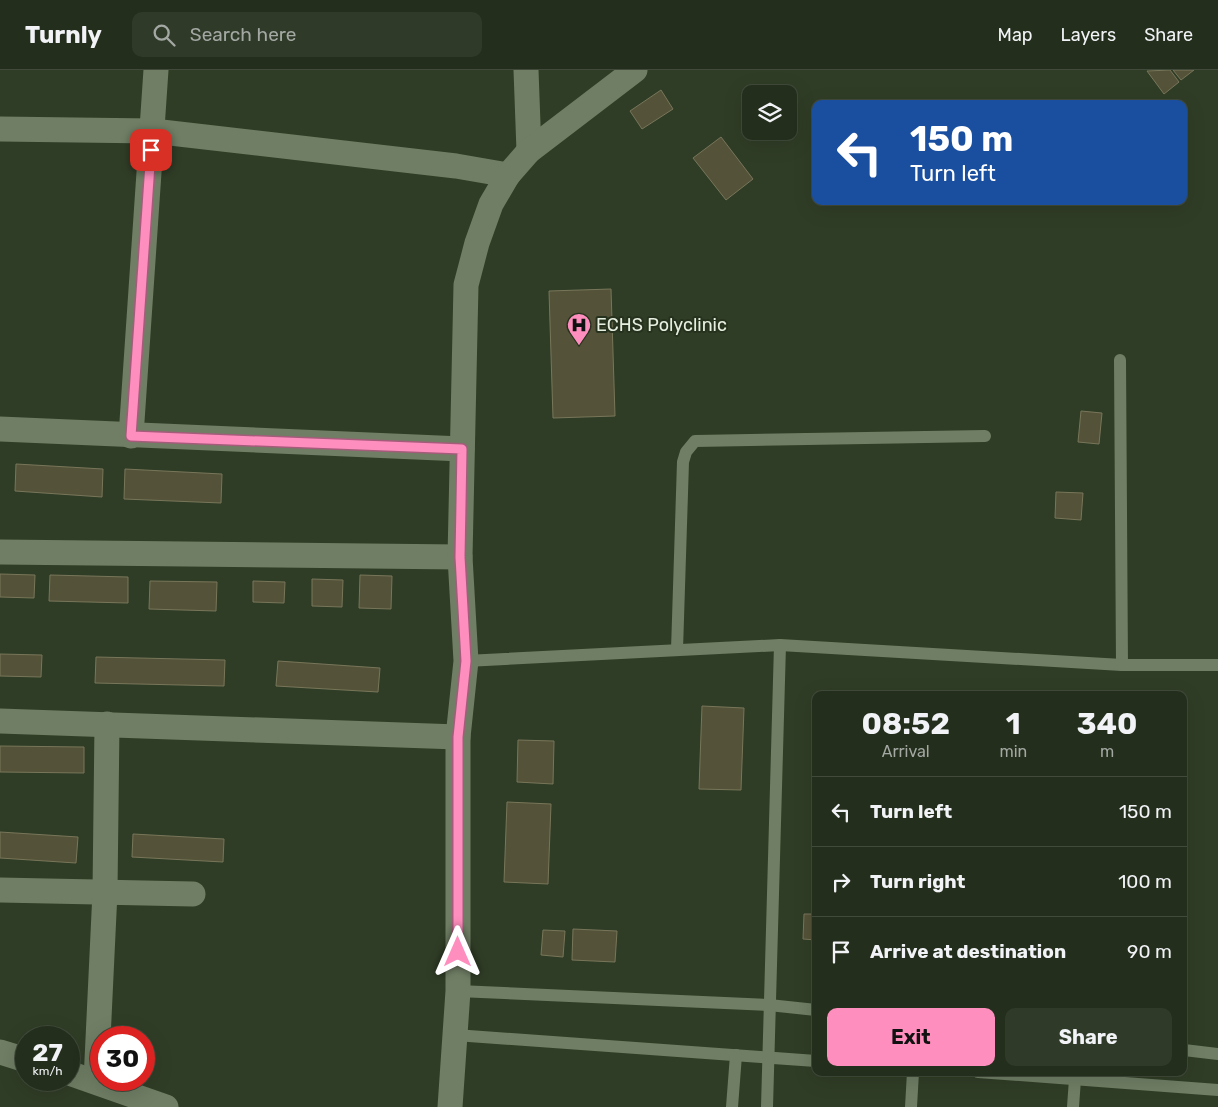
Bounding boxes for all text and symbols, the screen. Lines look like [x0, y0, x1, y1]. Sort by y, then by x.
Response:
search box [132, 12, 482, 57]
text: Turnly [25, 21, 102, 49]
icon: search [150, 21, 178, 49]
text: Search here [190, 23, 296, 46]
text: Map [998, 24, 1033, 46]
text: Layers [1061, 24, 1116, 46]
text: Share [1144, 24, 1193, 46]
map controls [742, 85, 797, 140]
button: layers [742, 85, 797, 140]
text: 150 m [910, 118, 1013, 160]
icon: left [827, 120, 892, 185]
pin [130, 129, 172, 171]
icon: arrive [137, 136, 165, 164]
text: Turn left [910, 160, 996, 187]
hospital icon: ECHS Polyclinic [566, 312, 592, 346]
place label: ECHS Polyclinic [596, 314, 727, 336]
text: 08:52 [862, 706, 950, 742]
text: 1 [1006, 706, 1021, 742]
text: 340 [1077, 706, 1137, 742]
text: Arrival [882, 742, 930, 761]
text: min [999, 742, 1027, 761]
text: m [1100, 742, 1114, 761]
icon: left [827, 798, 855, 826]
text: Turn left [870, 800, 952, 823]
text: 150 m [1119, 800, 1172, 823]
icon: right [827, 868, 855, 896]
text: Turn right [870, 870, 965, 893]
text: 100 m [1118, 870, 1172, 893]
position arrow [431, 925, 483, 977]
icon: arrive [827, 938, 855, 966]
text: Arrive at destination [870, 940, 1066, 963]
text: 90 m [1127, 940, 1172, 963]
button: Exit [827, 1008, 995, 1066]
button: Share [1005, 1008, 1172, 1066]
speed limit sign: 30 [90, 1026, 155, 1091]
text: 27 [32, 1038, 63, 1067]
text: km/h [33, 1064, 62, 1078]

